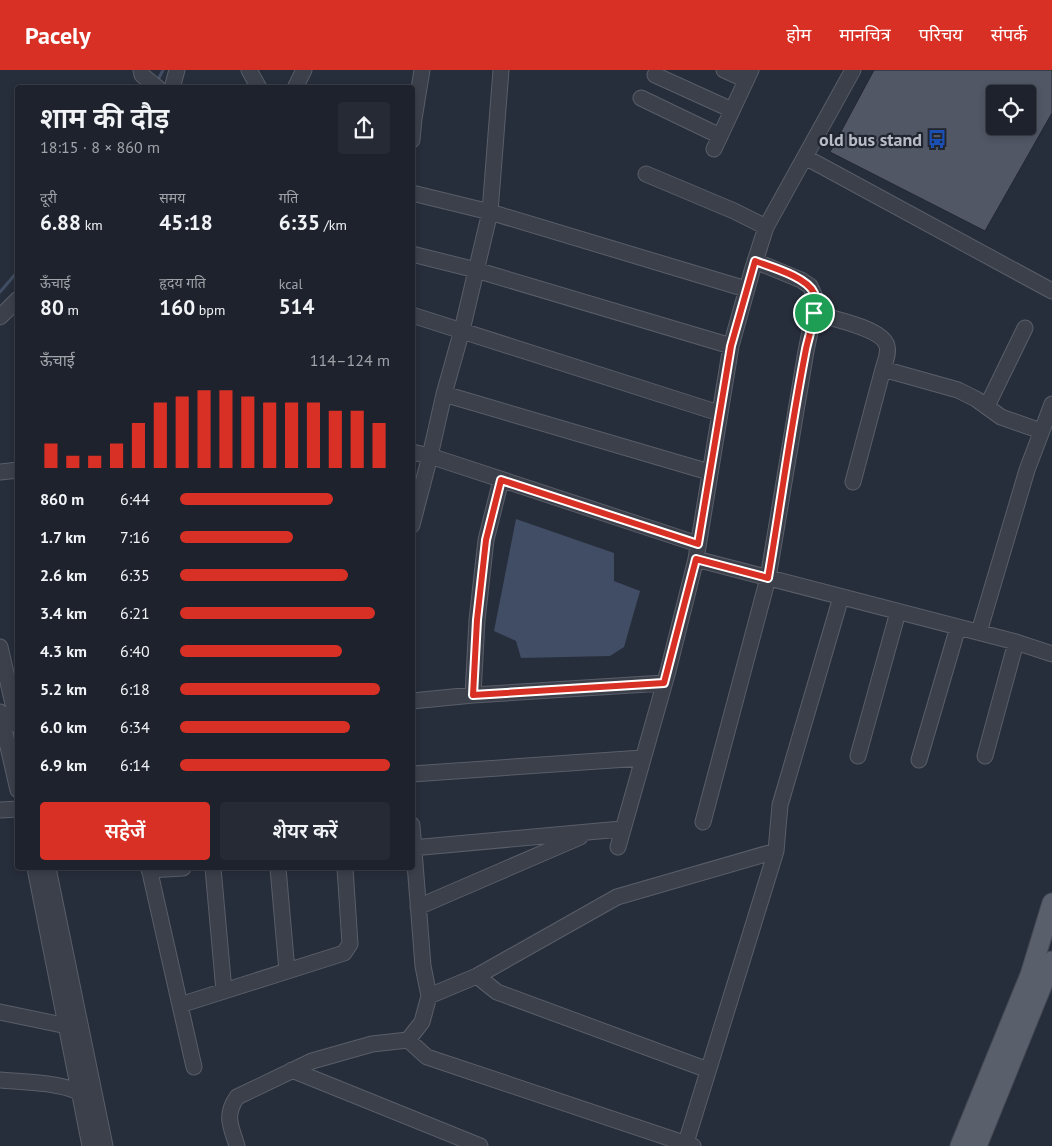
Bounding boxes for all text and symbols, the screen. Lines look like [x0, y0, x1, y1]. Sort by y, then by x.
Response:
text: Pacely [25, 20, 91, 51]
text: होम [786, 23, 811, 46]
text: मानचित्र [839, 23, 891, 46]
text: परिचय [919, 23, 963, 46]
text: संपर्क [991, 23, 1027, 46]
map controls [986, 85, 1036, 135]
button: locate [986, 85, 1036, 135]
text: शाम की दौड़ [40, 99, 169, 136]
button: share [338, 102, 390, 154]
place label: old bus stand [819, 128, 922, 151]
bus stop icon: old bus stand [926, 128, 948, 150]
text: 18:15 · 8 × 860 m [40, 137, 160, 157]
text: दूरी [40, 189, 57, 207]
text: समय [159, 189, 185, 207]
text: गति [279, 189, 298, 207]
text: 6.88 [40, 209, 81, 236]
text: 45:18 [159, 209, 213, 236]
text: 6:35 [279, 209, 320, 236]
text: km [81, 216, 103, 234]
text: /km [320, 216, 347, 234]
text: ऊँचाई [40, 274, 70, 292]
text: हृदय गति [159, 274, 206, 292]
text: kcal [279, 275, 303, 293]
pin [793, 292, 835, 334]
text: 514 [279, 293, 314, 320]
text: 80 [40, 294, 64, 321]
text: 160 [159, 294, 195, 321]
icon: arrive [800, 299, 828, 327]
text: m [64, 301, 79, 319]
text: bpm [195, 301, 225, 319]
text: ऊँचाई [40, 350, 75, 370]
text: 114–124 m [310, 350, 390, 370]
text: 860 m [40, 489, 84, 509]
text: 6:44 [120, 489, 150, 509]
text: 1.7 km [40, 527, 86, 547]
text: 7:16 [120, 527, 150, 547]
text: 2.6 km [40, 565, 87, 585]
text: 6:35 [120, 565, 150, 585]
text: 3.4 km [40, 603, 87, 623]
text: 6:21 [120, 603, 150, 623]
text: 4.3 km [40, 641, 87, 661]
text: 6:40 [120, 641, 150, 661]
text: 5.2 km [40, 679, 87, 699]
text: 6:18 [120, 679, 150, 699]
text: 6.0 km [40, 717, 87, 737]
text: 6:34 [120, 717, 150, 737]
text: 6.9 km [40, 755, 87, 775]
text: 6:14 [120, 755, 150, 775]
button: सहेजें [40, 802, 210, 860]
button: शेयर करें [220, 802, 390, 860]

